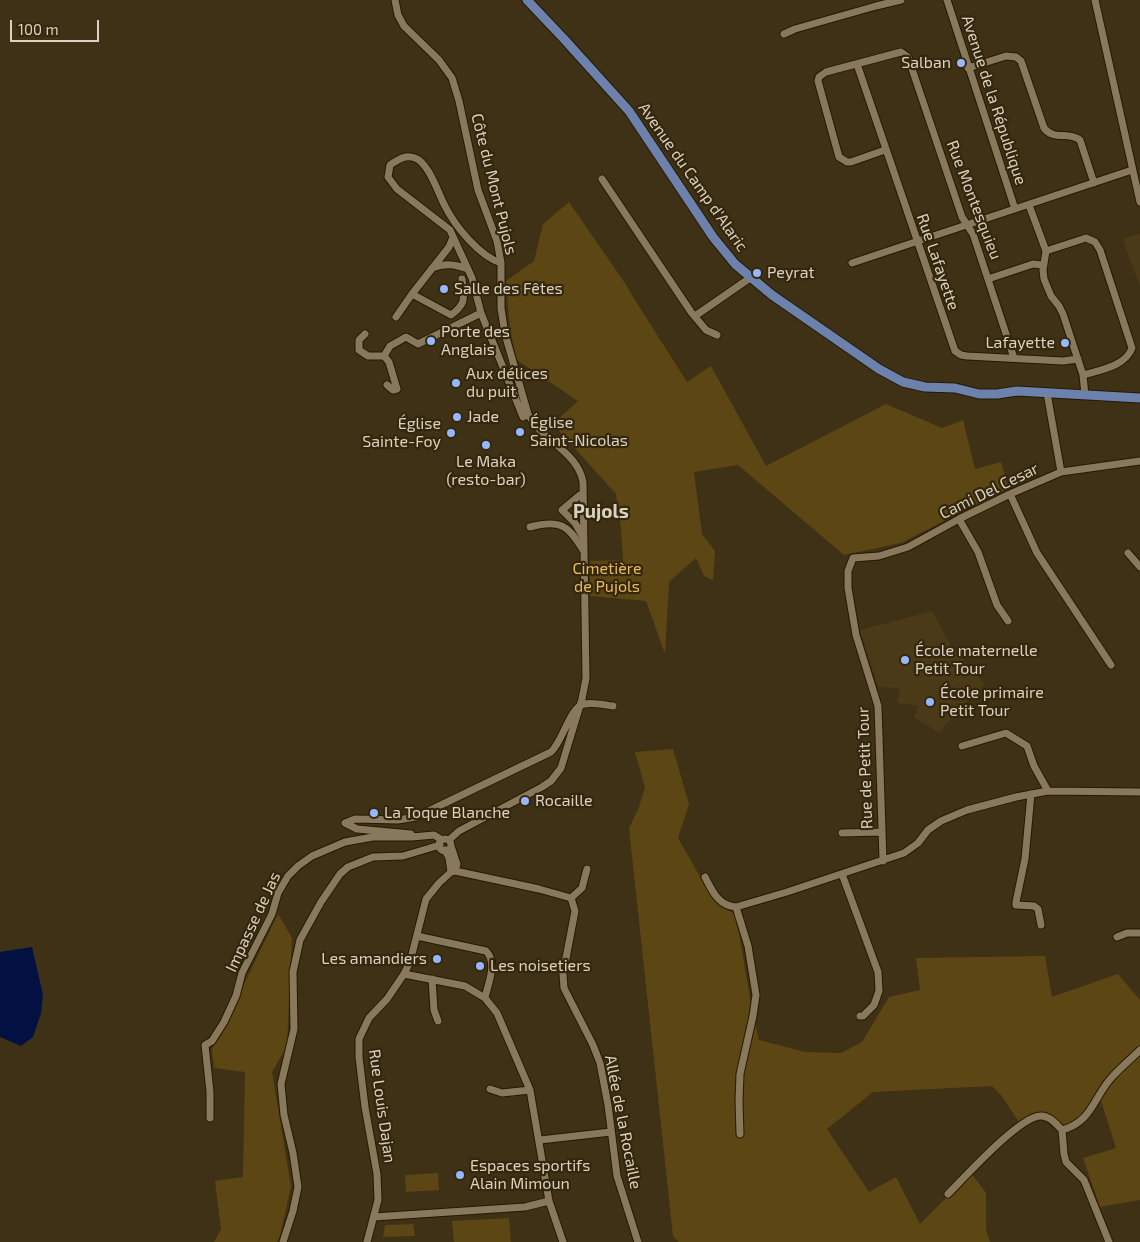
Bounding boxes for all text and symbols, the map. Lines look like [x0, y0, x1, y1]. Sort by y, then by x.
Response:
scale bar [12, 10, 101, 42]
street label: Avenue de la République [958, 13, 1030, 187]
text: 100 m [18, 20, 59, 38]
place label: Salban [901, 53, 951, 73]
marker: Salban [955, 57, 967, 69]
street label: Avenue du Camp d'Alaric [634, 99, 752, 255]
street label: Côte du Mont Pujols [467, 111, 521, 257]
street label: Rue Montesquieu [942, 138, 1006, 262]
street label: Rue Lafayette [913, 211, 963, 313]
place label: Peyrat [767, 263, 815, 283]
marker: Peyrat [751, 267, 763, 279]
place label: Salle des Fêtes [454, 279, 563, 299]
marker: Salle des Fêtes [438, 283, 450, 295]
place label: Porte des Anglais [441, 322, 510, 360]
place label: Lafayette [985, 333, 1055, 353]
marker: Porte des Anglais [425, 335, 437, 347]
marker: Lafayette [1059, 337, 1071, 349]
place label: Aux délices du puit [466, 364, 548, 402]
marker: Aux délices du puit [450, 377, 462, 389]
place label: Jade [467, 407, 499, 427]
marker: Jade [451, 411, 463, 423]
place label: Église Saint-Nicolas [530, 413, 628, 451]
place label: Église Sainte-Foy [362, 414, 441, 452]
marker: Église Saint-Nicolas [514, 426, 526, 438]
marker: Église Sainte-Foy [445, 427, 457, 439]
marker: Le Maka (resto-bar) [480, 439, 492, 451]
place label: Le Maka (resto-bar) [446, 452, 526, 490]
street label: Cami Del Cesar [936, 459, 1042, 523]
district label: Pujols [573, 501, 629, 523]
park label: Cimetière de Pujols [572, 559, 642, 597]
place label: École maternelle Petit Tour [915, 641, 1038, 679]
marker: École maternelle Petit Tour [899, 654, 911, 666]
place label: École primaire Petit Tour [940, 683, 1044, 721]
marker: École primaire Petit Tour [924, 696, 936, 708]
street label: Rue de Petit Tour [853, 707, 877, 829]
place label: Rocaille [535, 791, 593, 811]
marker: Rocaille [519, 795, 531, 807]
place label: La Toque Blanche [384, 803, 510, 823]
marker: La Toque Blanche [368, 807, 380, 819]
street label: Impasse de Jas [221, 869, 285, 975]
place label: Les amandiers [321, 949, 427, 969]
marker: Les amandiers [431, 953, 443, 965]
place label: Les noisetiers [490, 956, 591, 976]
marker: Les noisetiers [474, 960, 486, 972]
street label: Rue Louis Dajan [365, 1048, 399, 1164]
street label: Allée de la Rocaille [601, 1053, 645, 1191]
place label: Espaces sportifs Alain Mimoun [470, 1156, 590, 1194]
marker: Espaces sportifs Alain Mimoun [454, 1169, 466, 1181]

